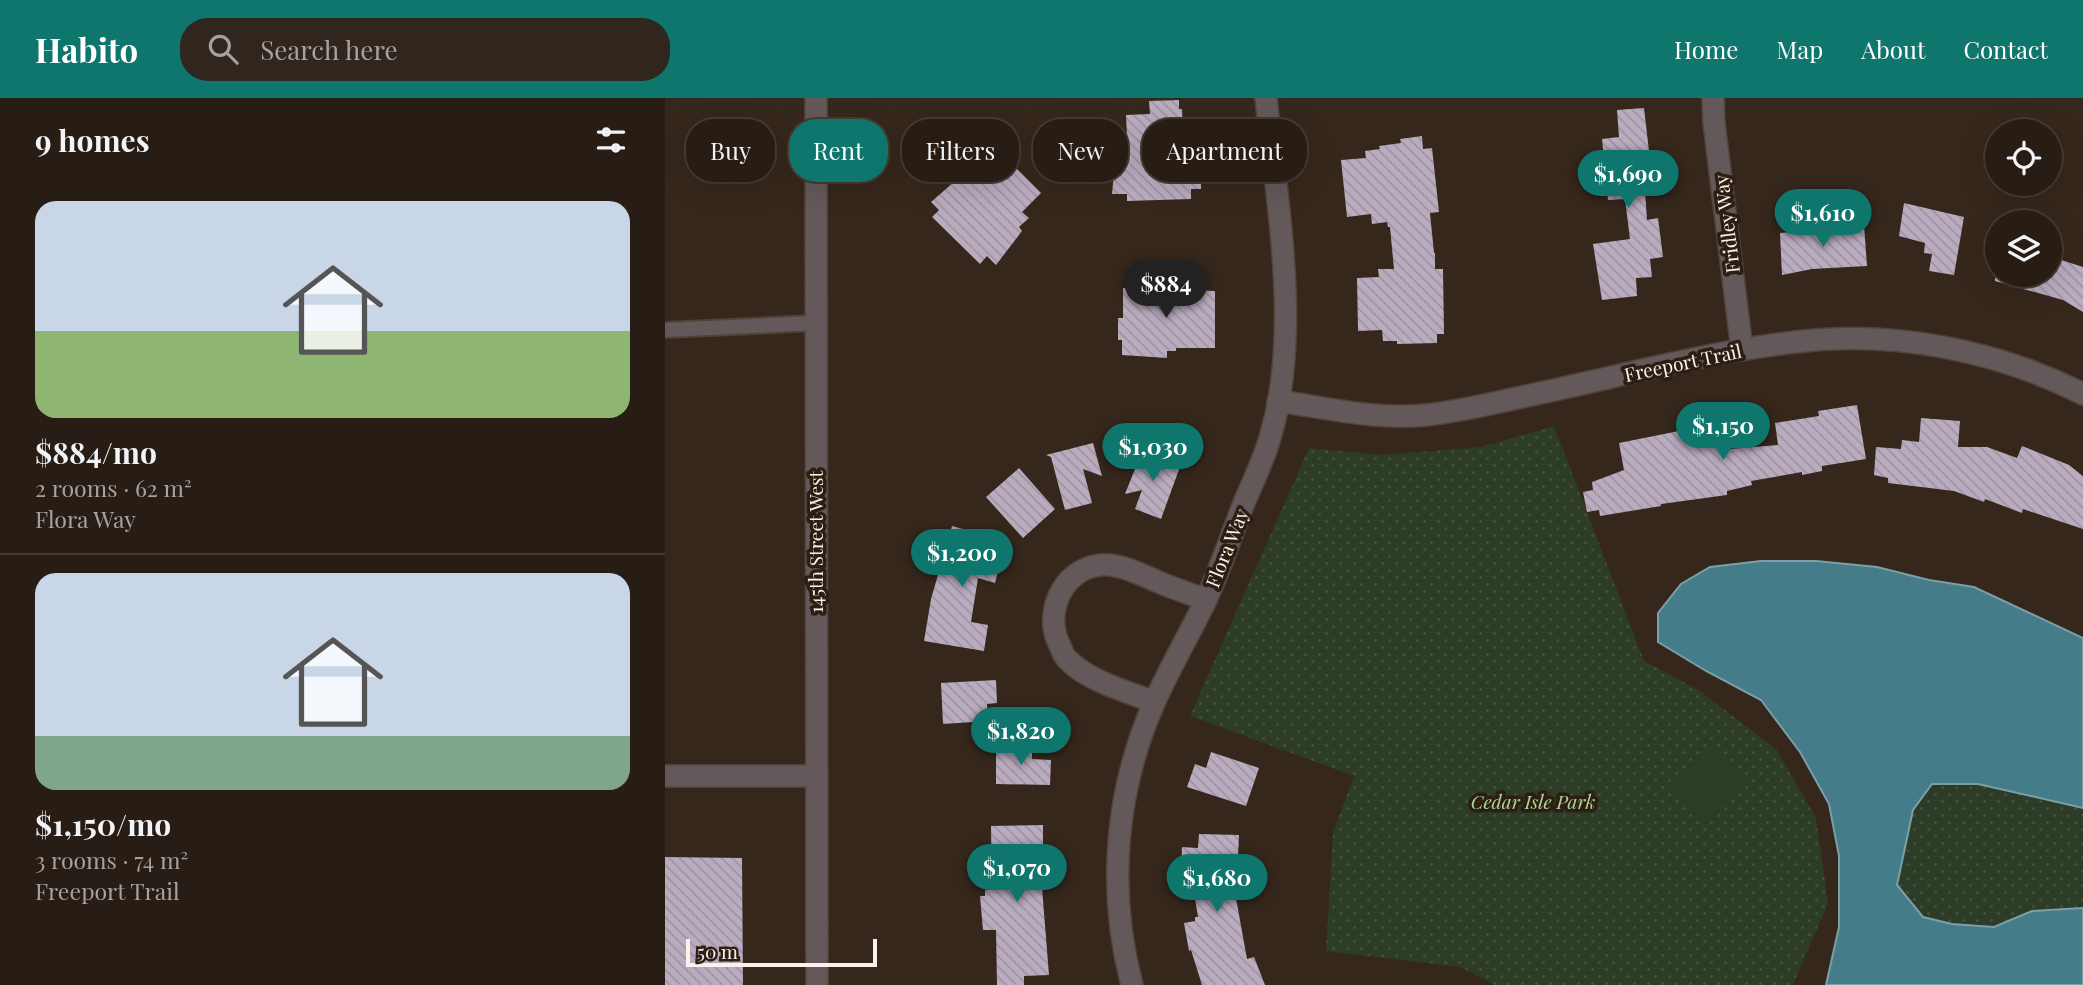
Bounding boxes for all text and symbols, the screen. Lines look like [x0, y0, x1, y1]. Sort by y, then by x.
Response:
search box [180, 18, 670, 81]
text: Habito [35, 27, 138, 71]
icon: search [204, 30, 242, 68]
text: Search here [260, 32, 398, 67]
text: Home [1674, 33, 1738, 65]
text: Map [1776, 33, 1823, 65]
text: About [1861, 33, 1925, 65]
text: Contact [1963, 33, 2048, 65]
chip: Buy [686, 119, 775, 182]
chip: Rent [789, 119, 888, 182]
chip: Filters [902, 119, 1019, 182]
chip: New [1033, 119, 1128, 182]
chip: Apartment [1142, 119, 1307, 182]
map controls [1985, 119, 2062, 287]
button: locate [1985, 119, 2062, 196]
text: 9 homes [35, 120, 150, 160]
icon: filters [592, 121, 630, 159]
pin: $1,690 [1571, 150, 1685, 210]
text: $1,690 [1594, 157, 1662, 188]
street label: Fridley Way [1707, 173, 1745, 275]
pin: $1,610 [1766, 190, 1880, 249]
text: $1,610 [1791, 196, 1855, 227]
button: layers [1985, 210, 2062, 287]
icon: home [270, 247, 396, 373]
pin: $884 [1125, 260, 1207, 320]
text: $884 [1140, 267, 1192, 298]
street label: Freeport Trail [1622, 337, 1744, 387]
pin: $1,150 [1666, 402, 1780, 462]
text: $1,150 [1692, 409, 1754, 440]
pin: $1,030 [1096, 424, 1210, 483]
text: $1,030 [1118, 430, 1188, 461]
text: $884/mo [35, 432, 157, 472]
street label: 145th Street West [802, 471, 828, 613]
text: 2 rooms · 62 m² [35, 472, 192, 503]
text: Flora Way [35, 503, 136, 534]
street label: Flora Way [1198, 504, 1254, 591]
pin: $1,200 [905, 530, 1019, 589]
text: $1,200 [927, 536, 997, 567]
icon: home [270, 619, 396, 745]
pin: $1,820 [964, 708, 1078, 767]
text: $1,820 [987, 714, 1055, 745]
park label: Cedar Isle Park [1471, 788, 1596, 814]
text: $1,150/mo [35, 804, 171, 844]
text: 3 rooms · 74 m² [35, 844, 188, 875]
pin: $1,070 [960, 844, 1074, 904]
text: $1,070 [983, 851, 1051, 882]
pin: $1,680 [1160, 854, 1274, 914]
text: $1,680 [1183, 861, 1251, 892]
text: Freeport Trail [35, 875, 180, 906]
scale bar [686, 936, 877, 968]
text: 50 m [697, 938, 738, 964]

